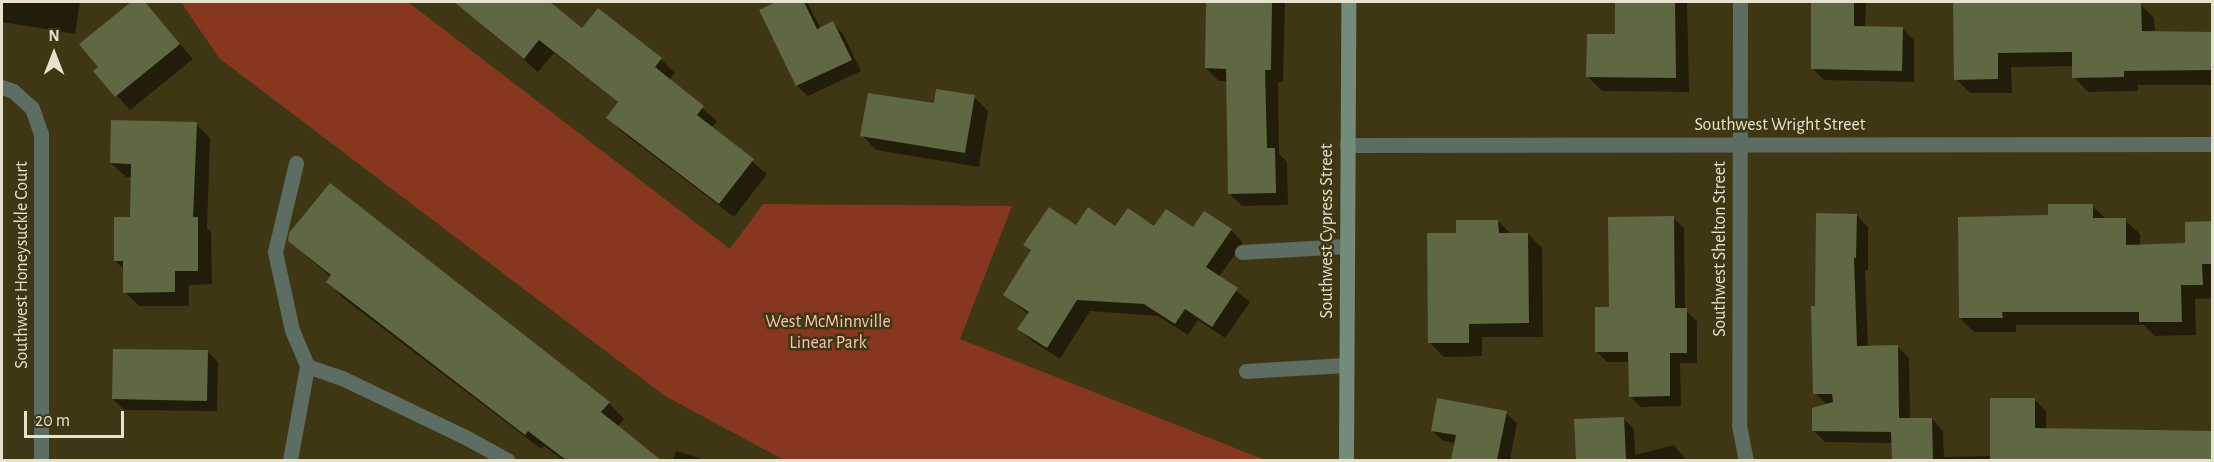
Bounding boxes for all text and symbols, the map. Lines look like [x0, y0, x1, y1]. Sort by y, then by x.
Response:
north arrow [24, 24, 84, 84]
text: N [48, 28, 60, 44]
street label: Southwest Wright Street [1694, 114, 1866, 136]
street label: Southwest Cypress Street [1316, 143, 1338, 319]
street label: Southwest Honeysuckle Court [11, 161, 33, 369]
street label: Southwest Shelton Street [1709, 161, 1731, 337]
park label: West McMinnville Linear Park [765, 312, 891, 354]
scale bar [27, 399, 128, 437]
text: 20 m [35, 412, 70, 430]

